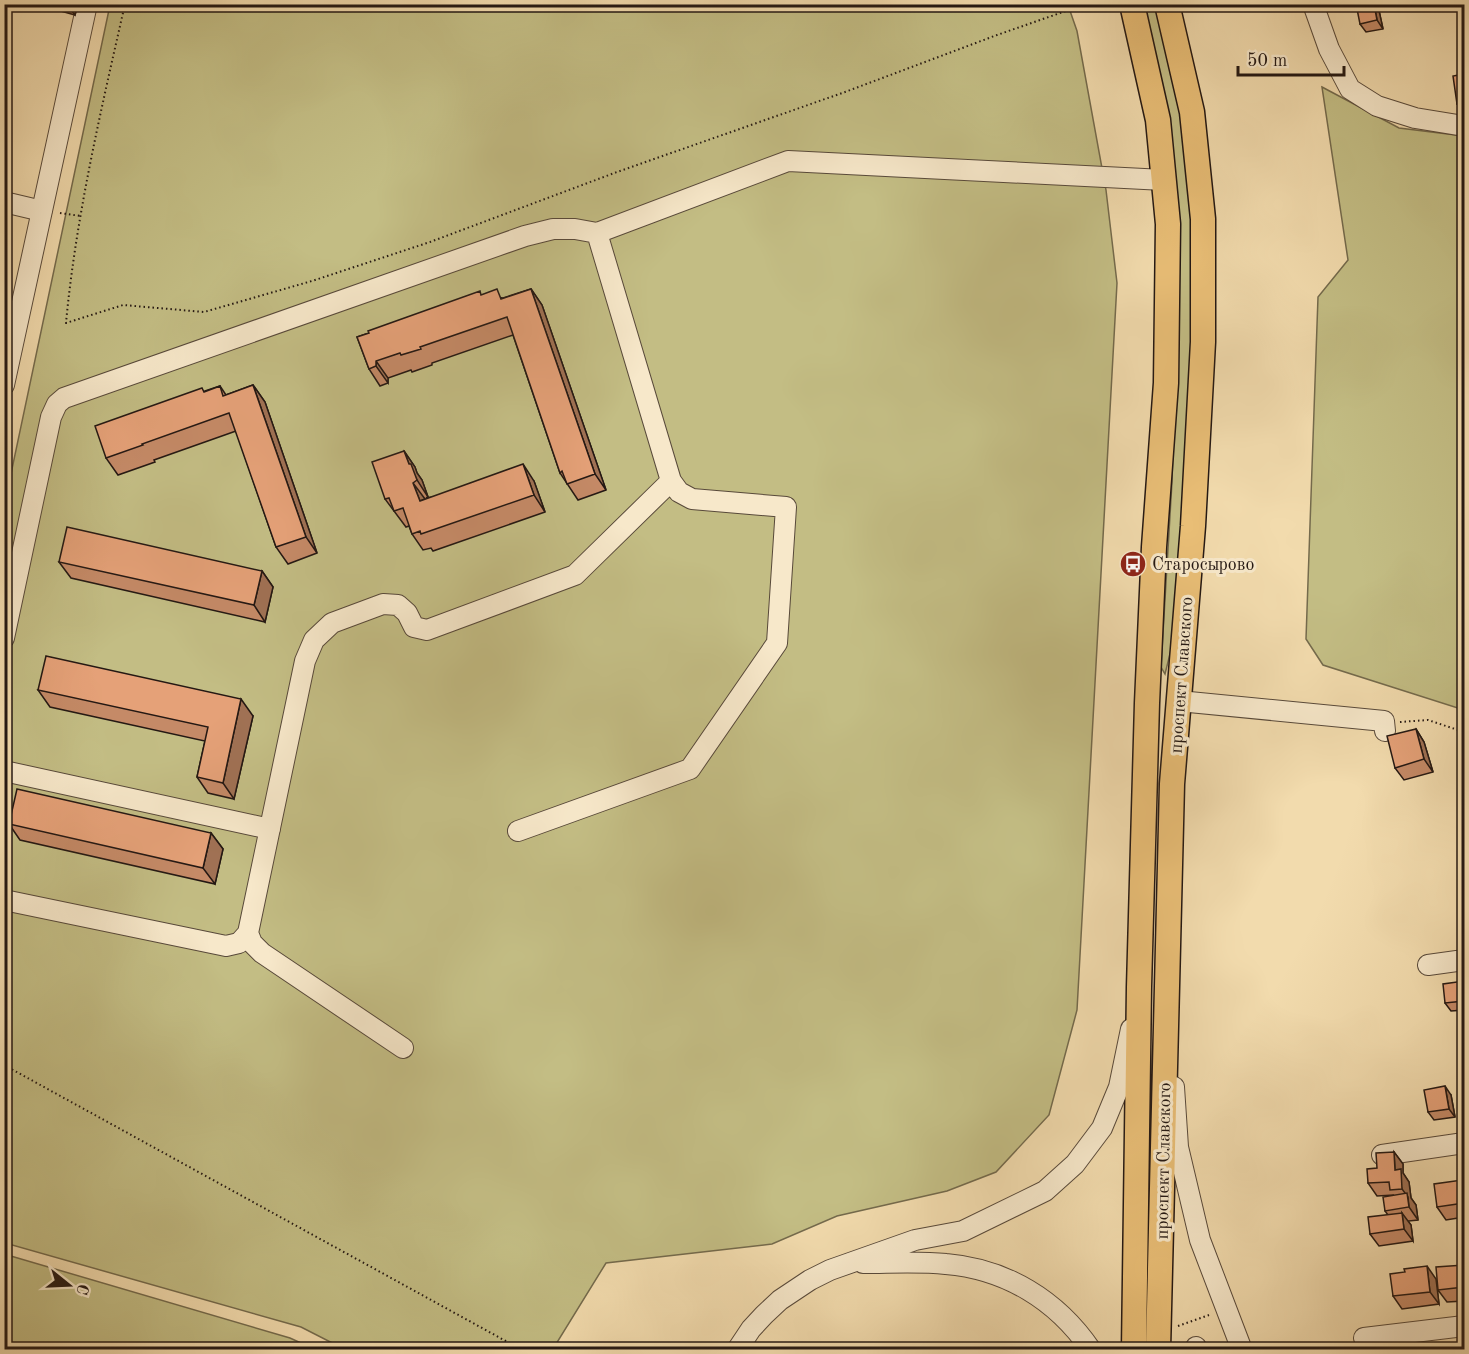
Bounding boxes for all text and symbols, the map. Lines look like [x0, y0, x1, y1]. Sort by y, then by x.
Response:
scale bar [1238, 39, 1344, 77]
text: 50 m [1247, 52, 1287, 70]
bus stop icon: Старосырово [1118, 549, 1148, 579]
place label: Старосырово [1152, 556, 1254, 574]
street label: проспект Славского [1168, 596, 1196, 754]
street label: проспект Славского [1154, 1082, 1174, 1240]
north arrow [39, 1255, 99, 1315]
text: С [72, 1282, 91, 1297]

